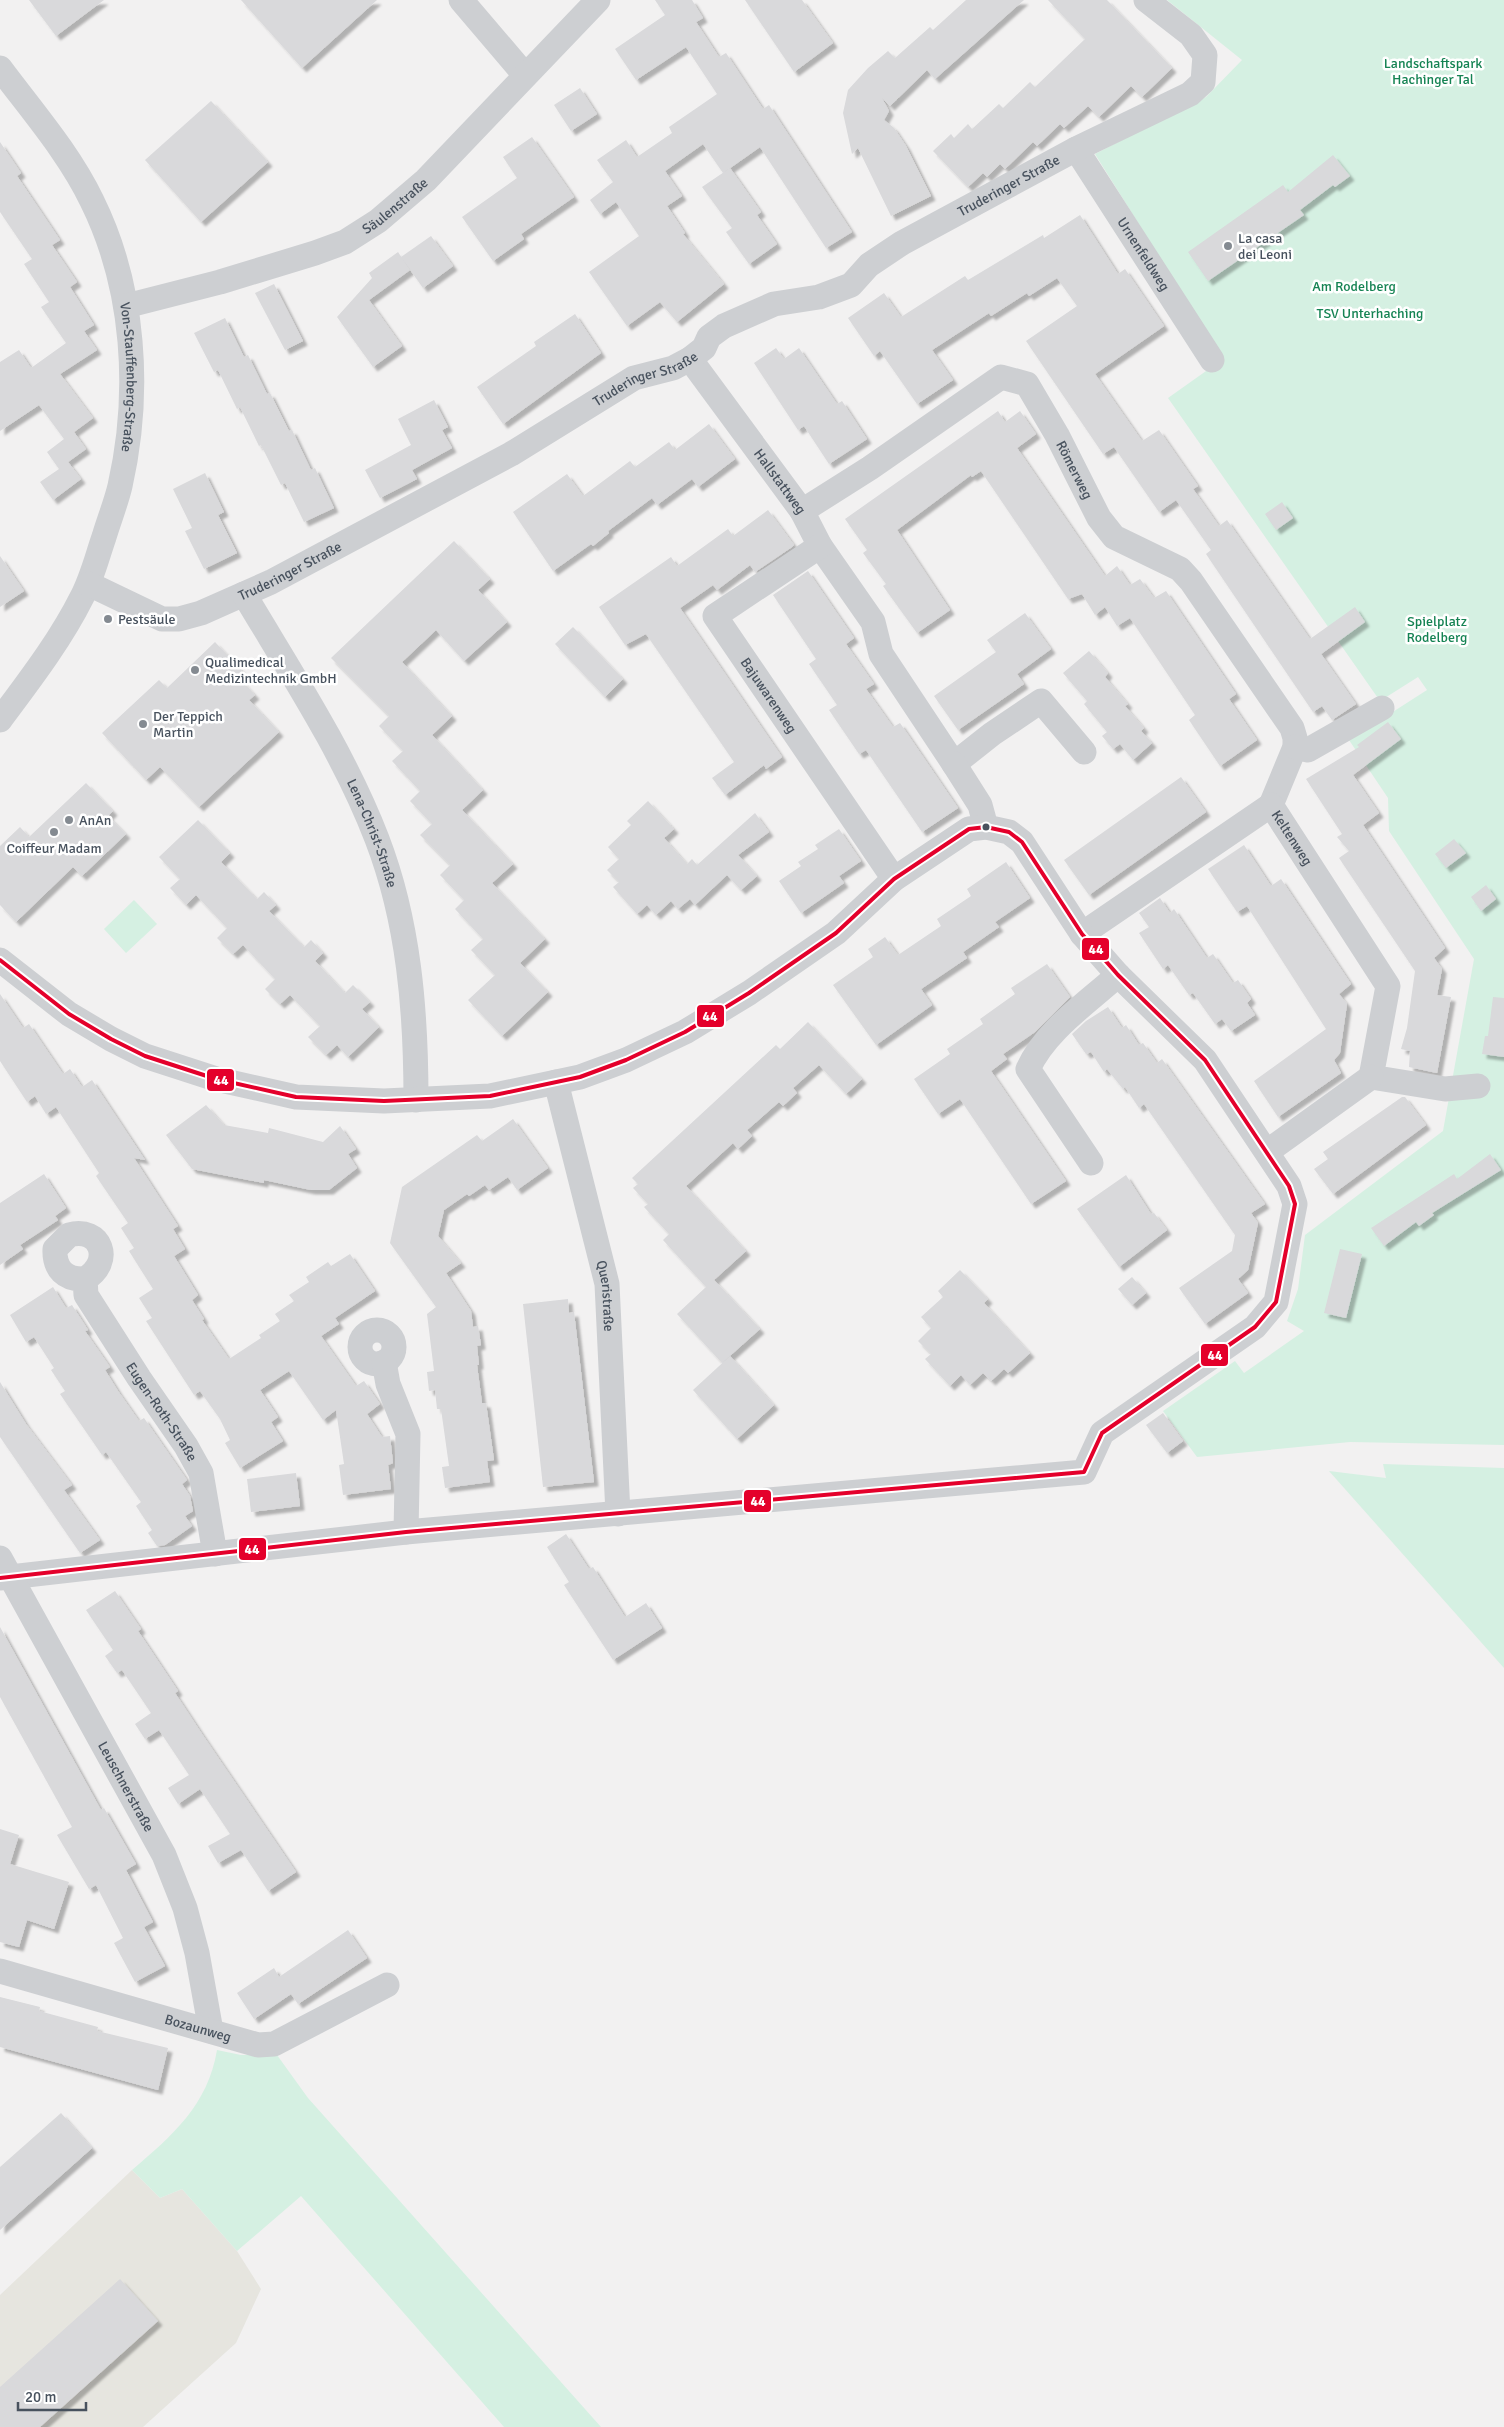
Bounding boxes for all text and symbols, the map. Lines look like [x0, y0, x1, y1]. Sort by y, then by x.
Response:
park label: Landschaftspark Hachinger Tal [1384, 55, 1482, 88]
street label: Truderinger Straße [955, 151, 1063, 220]
street label: Säulenstraße [359, 174, 431, 238]
street label: Urnenfeldweg [1114, 214, 1174, 294]
place label: La casa dei Leoni [1238, 230, 1292, 263]
marker: La casa dei Leoni [1222, 240, 1234, 252]
park label: Am Rodelberg [1312, 278, 1396, 295]
street label: Von-Stauffenberg-Straße [116, 301, 140, 453]
park label: TSV Unterhaching [1317, 305, 1423, 322]
street label: Truderinger Straße [590, 348, 701, 410]
street label: Römerweg [1053, 438, 1097, 502]
street label: Hallstattweg [751, 445, 810, 517]
street label: Truderinger Straße [235, 538, 344, 604]
place label: Pestsäule [118, 611, 175, 628]
marker: Pestsäule [102, 613, 114, 625]
park label: Spielplatz Rodelberg [1407, 613, 1467, 646]
place label: Qualimedical Medizintechnik GmbH [205, 654, 337, 687]
street label: Bajuwarenweg [737, 654, 801, 736]
marker: Qualimedical Medizintechnik GmbH [189, 664, 201, 676]
place label: Der Teppich Martin [153, 708, 223, 741]
marker: Der Teppich Martin [137, 718, 149, 730]
street label: Lena-Christ-Straße [343, 776, 401, 889]
street label: Keltenweg [1268, 807, 1316, 869]
place label: AnAn [79, 812, 111, 829]
marker: AnAn [63, 814, 75, 826]
unlabelled marker [981, 822, 991, 832]
marker: Coiffeur Madam [48, 826, 60, 838]
place label: Coiffeur Madam [6, 840, 102, 857]
line badge: 44 [1081, 937, 1110, 961]
text: 44 [1088, 941, 1104, 958]
line badge: 44 [696, 1004, 725, 1028]
text: 44 [702, 1008, 718, 1025]
line badge: 44 [206, 1068, 235, 1092]
text: 44 [213, 1072, 229, 1089]
street label: Queristraße [593, 1258, 618, 1332]
line badge: 44 [1200, 1343, 1229, 1367]
text: 44 [1207, 1347, 1223, 1364]
street label: Eugen-Roth-Straße [123, 1359, 201, 1464]
line badge: 44 [743, 1489, 772, 1513]
text: 44 [750, 1493, 766, 1510]
line badge: 44 [238, 1537, 267, 1561]
text: 44 [244, 1541, 260, 1558]
street label: Leuschnerstraße [94, 1738, 158, 1835]
street label: Bozaunweg [163, 2010, 233, 2045]
scale bar [18, 2380, 85, 2412]
text: 20 m [25, 2388, 56, 2406]

